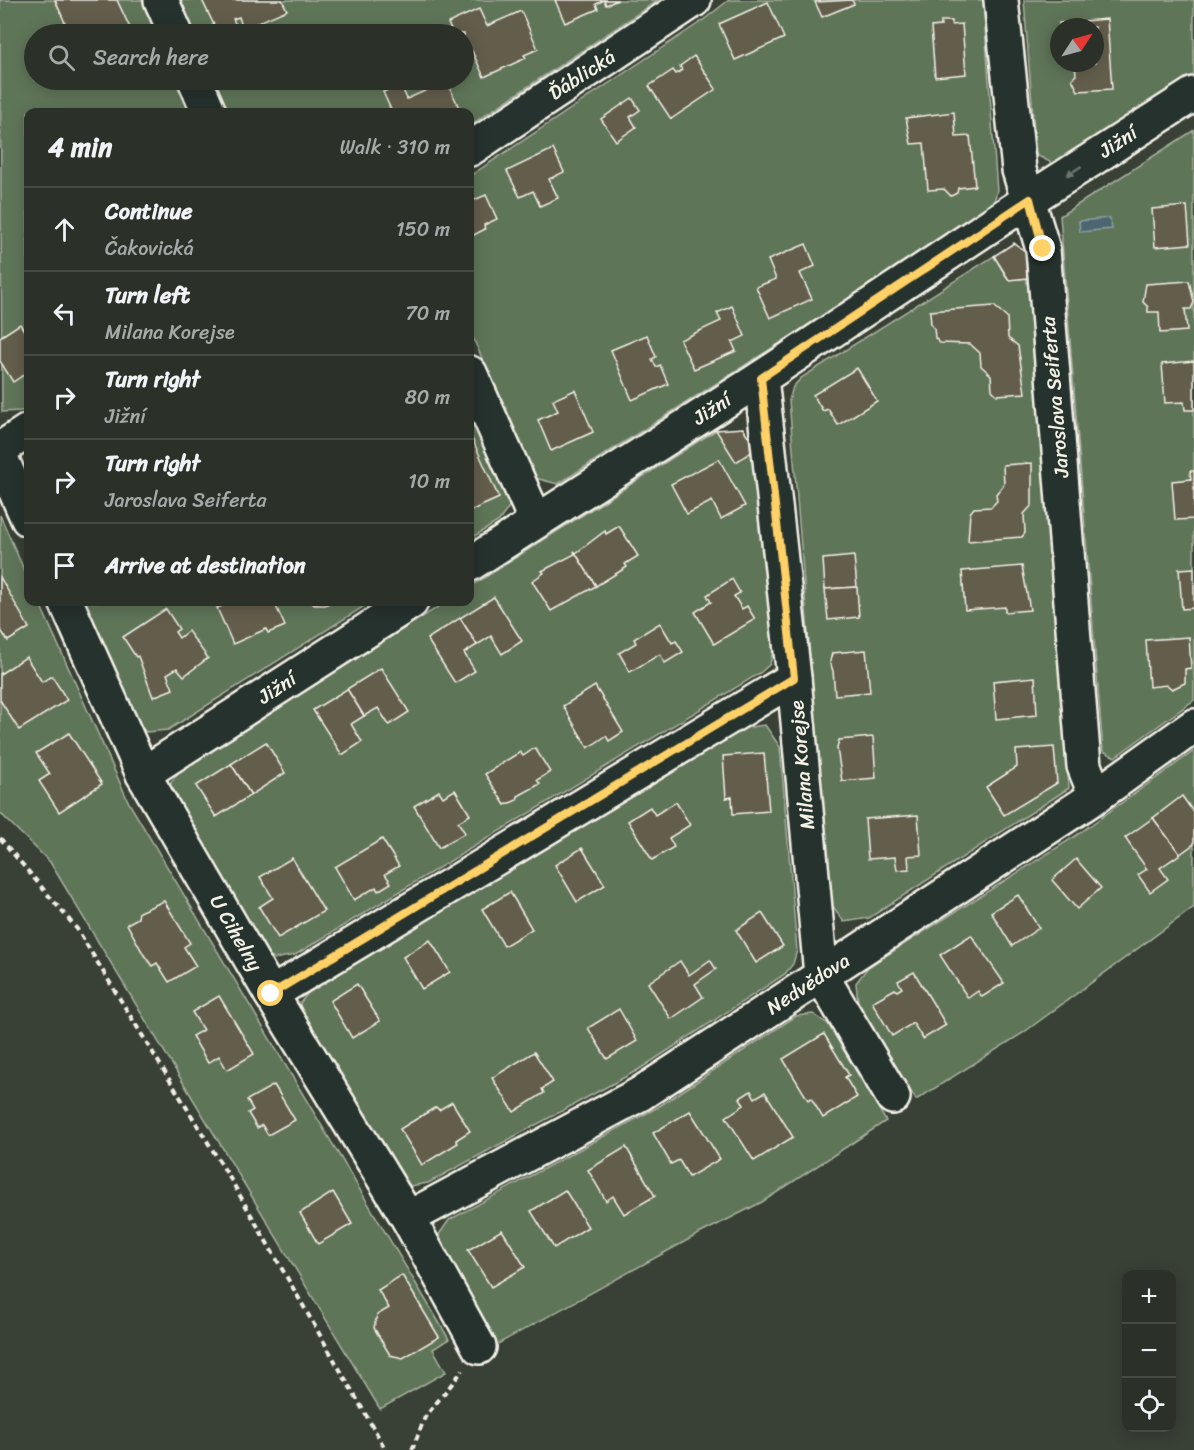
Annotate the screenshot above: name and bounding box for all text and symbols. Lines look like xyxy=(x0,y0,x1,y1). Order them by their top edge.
north arrow xyxy=(1050,18,1104,72)
search box xyxy=(24,24,474,90)
text: Search here xyxy=(93,38,209,77)
street label: Ďáblická xyxy=(541,40,623,110)
icon: search xyxy=(45,41,78,74)
street label: Jižní xyxy=(1091,115,1147,168)
text: 4 min xyxy=(48,124,112,170)
text: Walk · 310 m xyxy=(340,130,450,165)
one-way arrow xyxy=(1066,165,1082,176)
text: Continue xyxy=(105,192,193,231)
text: 150 m xyxy=(396,212,450,247)
icon: ahead xyxy=(48,213,81,246)
text: Čakovická xyxy=(105,231,194,266)
route end xyxy=(1029,235,1055,261)
text: Turn left xyxy=(105,276,190,315)
text: 70 m xyxy=(405,296,450,331)
icon: left xyxy=(48,297,81,330)
street label: Jaroslava Seiferta xyxy=(1030,314,1080,480)
text: Milana Korejse xyxy=(105,315,235,350)
text: Turn right xyxy=(105,360,200,399)
text: 80 m xyxy=(405,380,450,415)
icon: right xyxy=(48,381,81,414)
street label: Jižní xyxy=(685,382,741,435)
text: Jižní xyxy=(105,399,146,434)
text: Turn right xyxy=(105,444,200,483)
text: 10 m xyxy=(408,464,450,499)
icon: right xyxy=(48,465,81,498)
text: Jaroslava Seiferta xyxy=(105,483,267,518)
text: Arrive at destination xyxy=(105,546,306,585)
icon: arrive xyxy=(48,549,81,582)
street label: Jižní xyxy=(250,661,306,714)
street label: Milana Korejse xyxy=(779,698,825,831)
street label: U Cihelny xyxy=(200,888,273,979)
street label: Nedvědova xyxy=(759,944,857,1024)
route start xyxy=(257,980,283,1006)
map controls xyxy=(1122,1270,1176,1432)
button: + xyxy=(1122,1270,1176,1324)
button: − xyxy=(1122,1324,1176,1378)
button: locate xyxy=(1122,1378,1176,1432)

